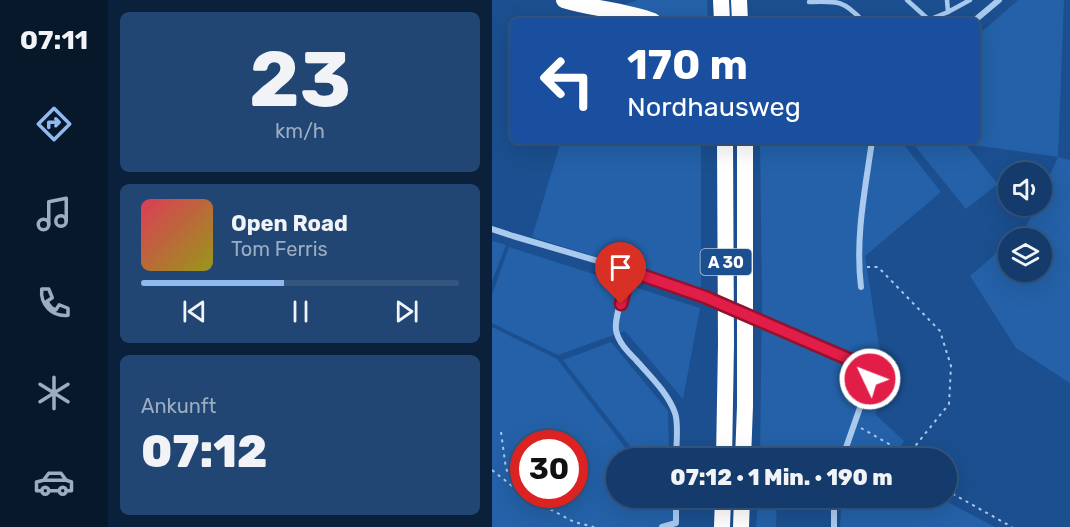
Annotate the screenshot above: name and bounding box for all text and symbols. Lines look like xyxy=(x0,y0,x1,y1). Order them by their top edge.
text: 07:11 xyxy=(20,24,88,56)
text: 23 xyxy=(249,33,351,126)
text: 170 m xyxy=(627,40,748,90)
icon: left xyxy=(528,42,606,120)
text: Nordhausweg xyxy=(627,91,801,123)
icon: directions xyxy=(33,103,75,145)
text: km/h xyxy=(275,119,325,143)
map controls xyxy=(998,162,1052,282)
button: sound xyxy=(998,162,1052,216)
icon: music xyxy=(33,193,75,235)
text: Open Road xyxy=(231,210,348,237)
button: layers xyxy=(998,228,1052,282)
text: Tom Ferris xyxy=(231,237,328,261)
pin xyxy=(595,242,646,304)
road number: A 30 xyxy=(700,249,752,275)
icon: arrive xyxy=(604,251,637,284)
icon: phone xyxy=(33,282,75,324)
icon: previous xyxy=(178,295,211,328)
icon: pause xyxy=(284,295,317,328)
icon: next xyxy=(390,295,423,328)
position arrow xyxy=(838,347,902,411)
icon: climate xyxy=(33,372,75,414)
text: Ankunft xyxy=(141,394,216,418)
text: 07:12 xyxy=(141,425,267,478)
speed limit sign: 30 xyxy=(510,430,588,508)
icon: car xyxy=(33,461,75,503)
text: 07:12 · 1 Min. · 190 m xyxy=(670,464,893,491)

